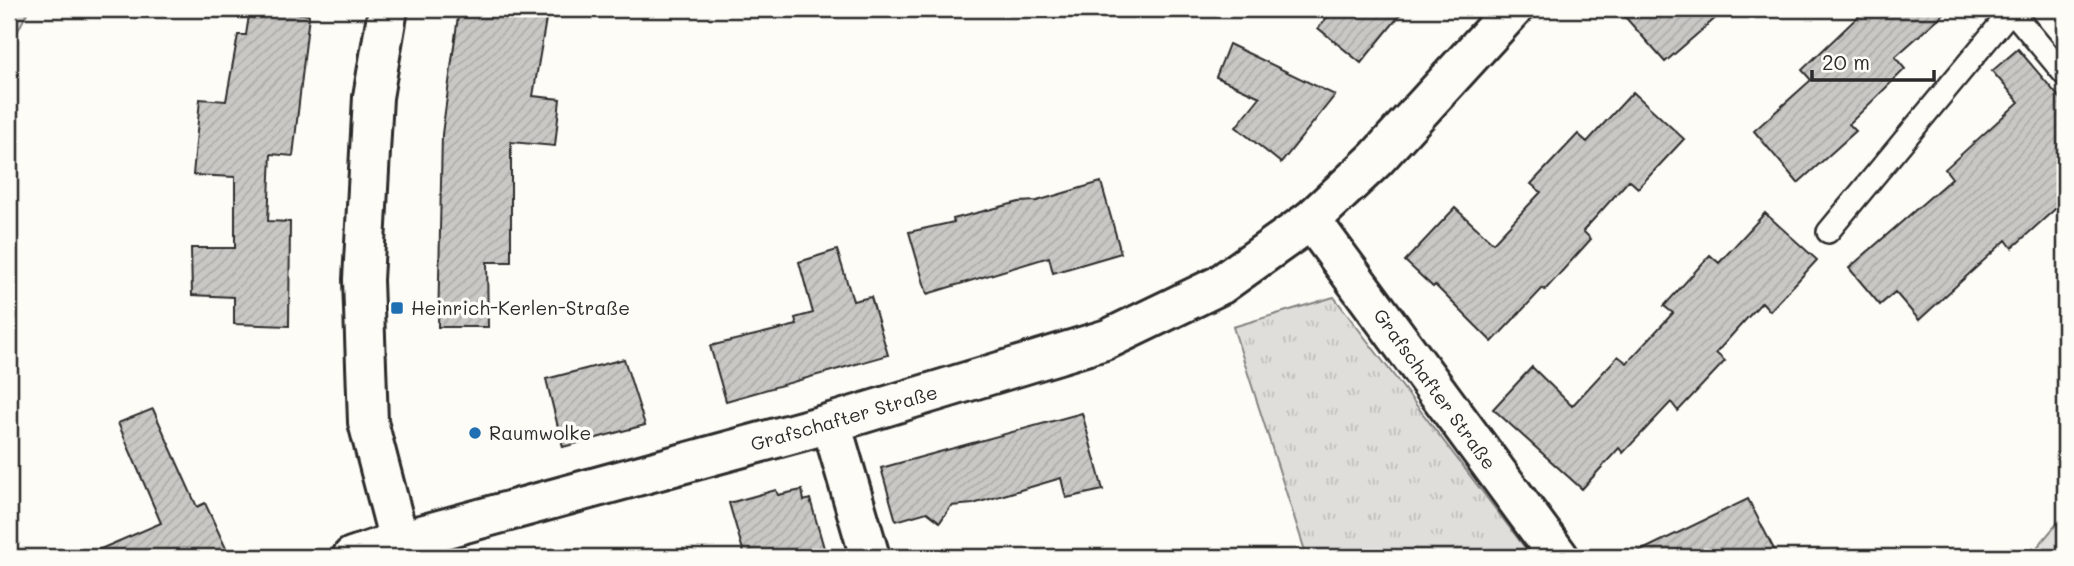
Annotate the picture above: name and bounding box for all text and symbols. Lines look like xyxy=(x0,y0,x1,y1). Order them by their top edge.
scale bar xyxy=(1812,38,1934,82)
text: 20 m xyxy=(1822,48,1870,75)
place label: Heinrich-Kerlen-Straße xyxy=(411,295,630,320)
marker: Heinrich-Kerlen-Straße xyxy=(389,300,405,316)
street label: Grafschafter Straße xyxy=(1369,303,1502,474)
street label: Grafschafter Straße xyxy=(748,379,940,456)
place label: Raumwolke xyxy=(489,420,591,445)
marker: Raumwolke xyxy=(467,425,483,441)

